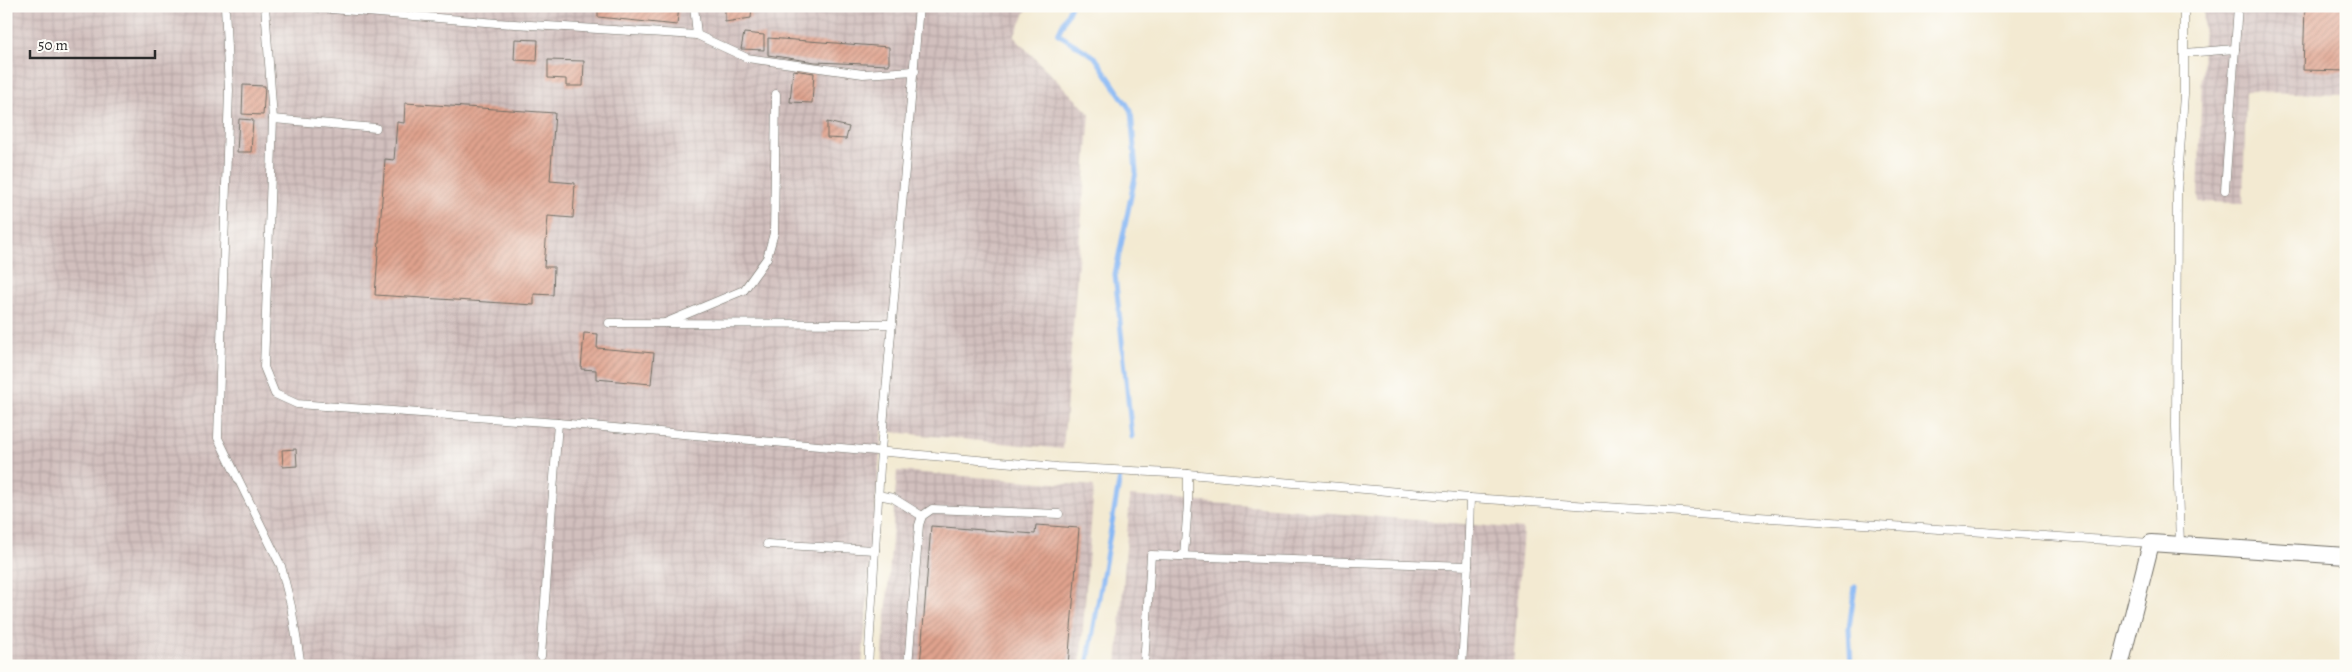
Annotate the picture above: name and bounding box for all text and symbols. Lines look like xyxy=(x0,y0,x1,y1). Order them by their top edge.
scale bar xyxy=(30,28,155,60)
text: 50 m xyxy=(38,35,68,55)

